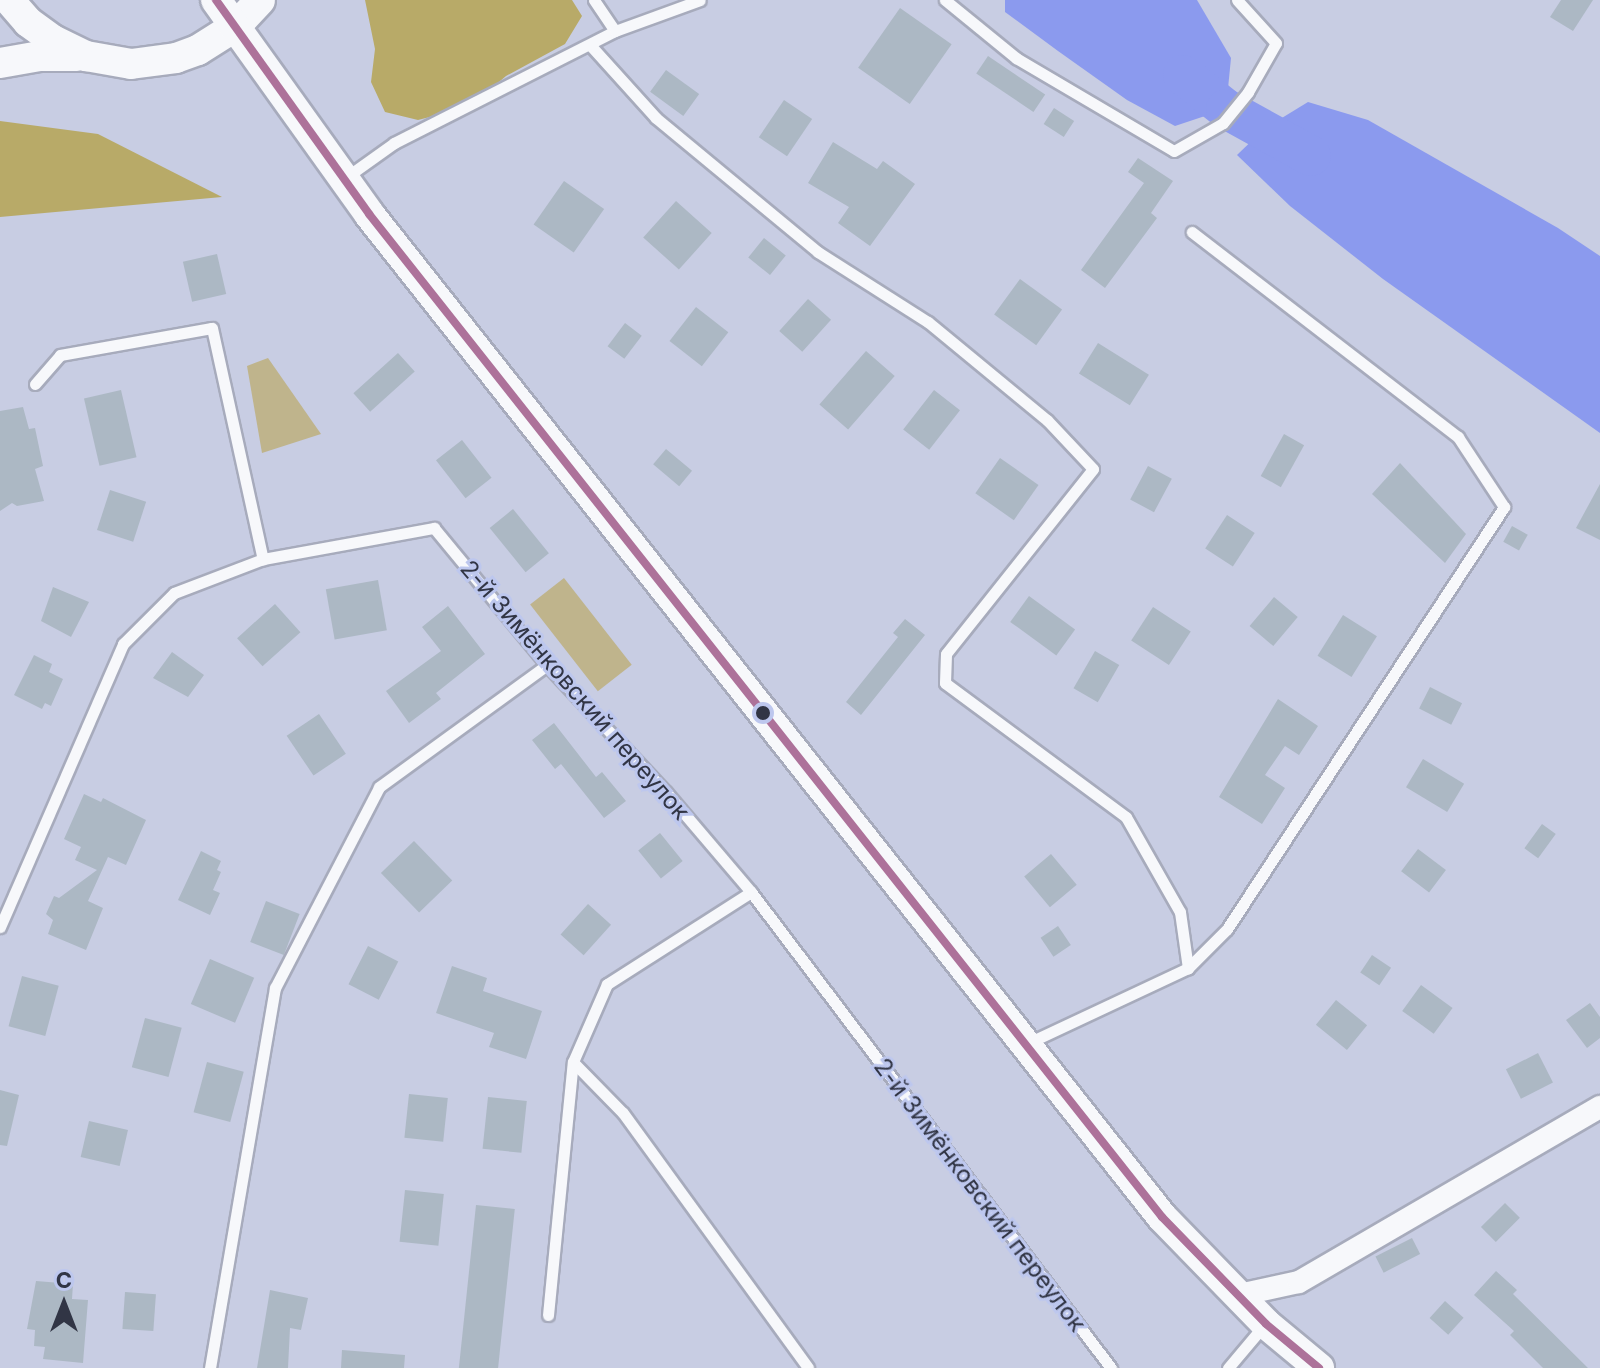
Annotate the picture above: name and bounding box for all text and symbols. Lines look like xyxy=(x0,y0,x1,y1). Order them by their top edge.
street label: 2-й Зимёнковский переулок xyxy=(454,554,696,826)
unlabelled marker xyxy=(755,705,771,721)
street label: 2-й Зимёнковский переулок xyxy=(868,1053,1092,1337)
north arrow xyxy=(24,1264,104,1344)
text: С xyxy=(56,1267,72,1293)

